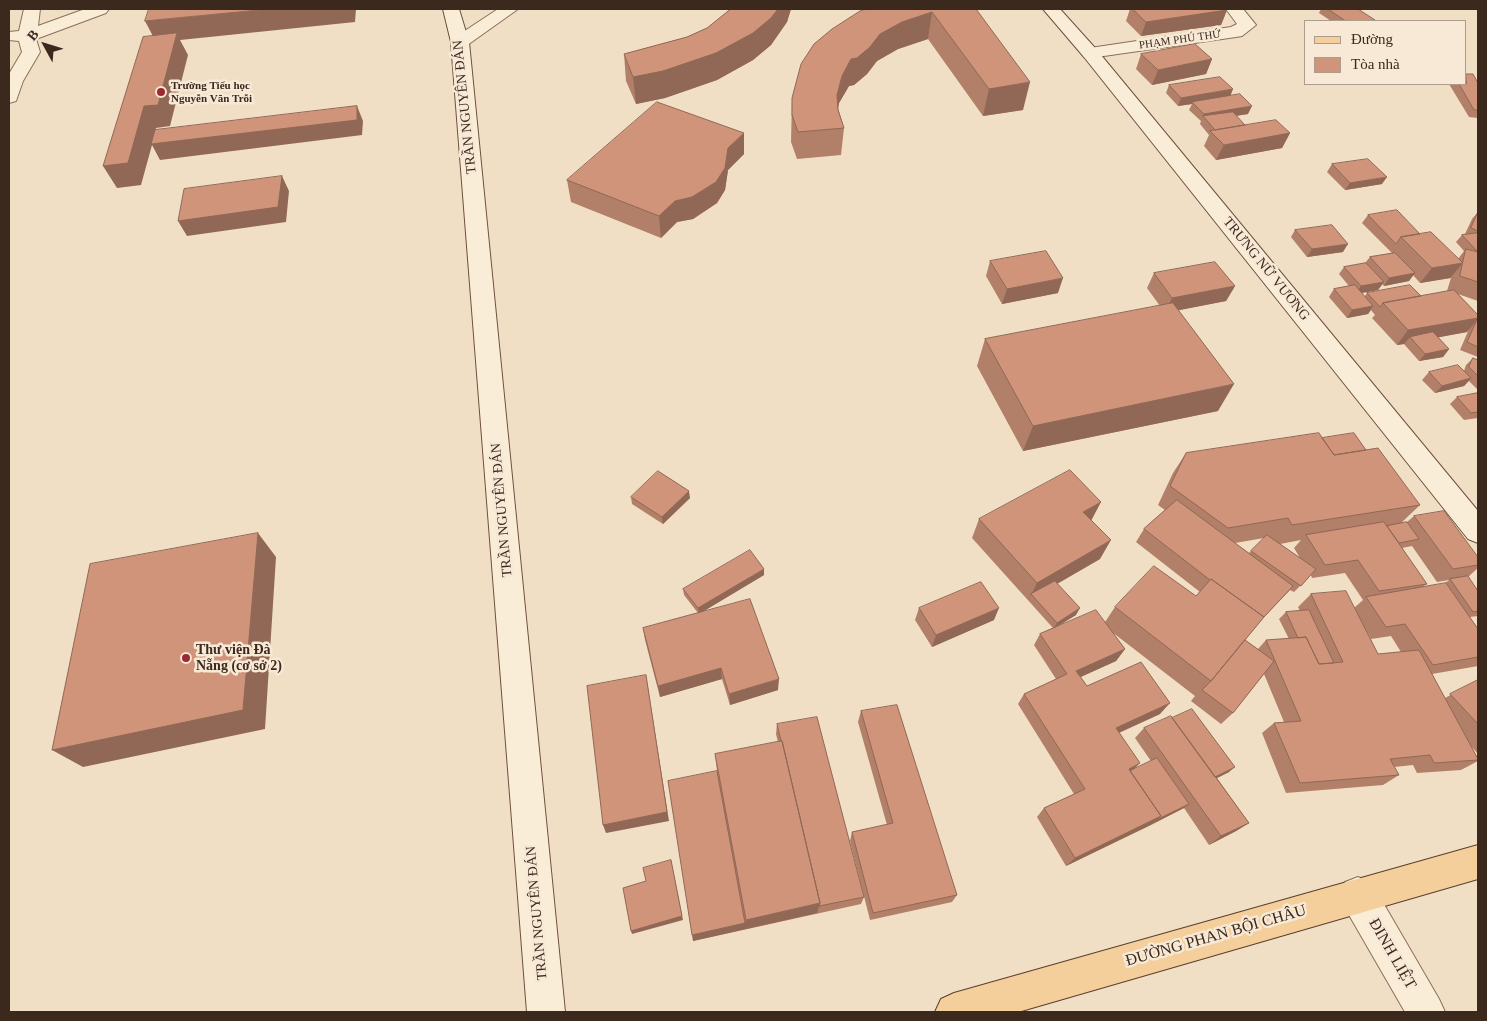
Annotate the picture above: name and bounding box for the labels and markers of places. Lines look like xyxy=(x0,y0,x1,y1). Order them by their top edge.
place label: Trường Tiểu học Nguyễn Văn Trỗi xyxy=(171,79,252,105)
marker: Trường Tiểu học Nguyễn Văn Trỗi xyxy=(155,86,167,98)
place label: Thư viện Đà Nẵng (cơ sở 2) xyxy=(196,642,282,674)
marker: Thư viện Đà Nẵng (cơ sở 2) xyxy=(180,652,192,664)

